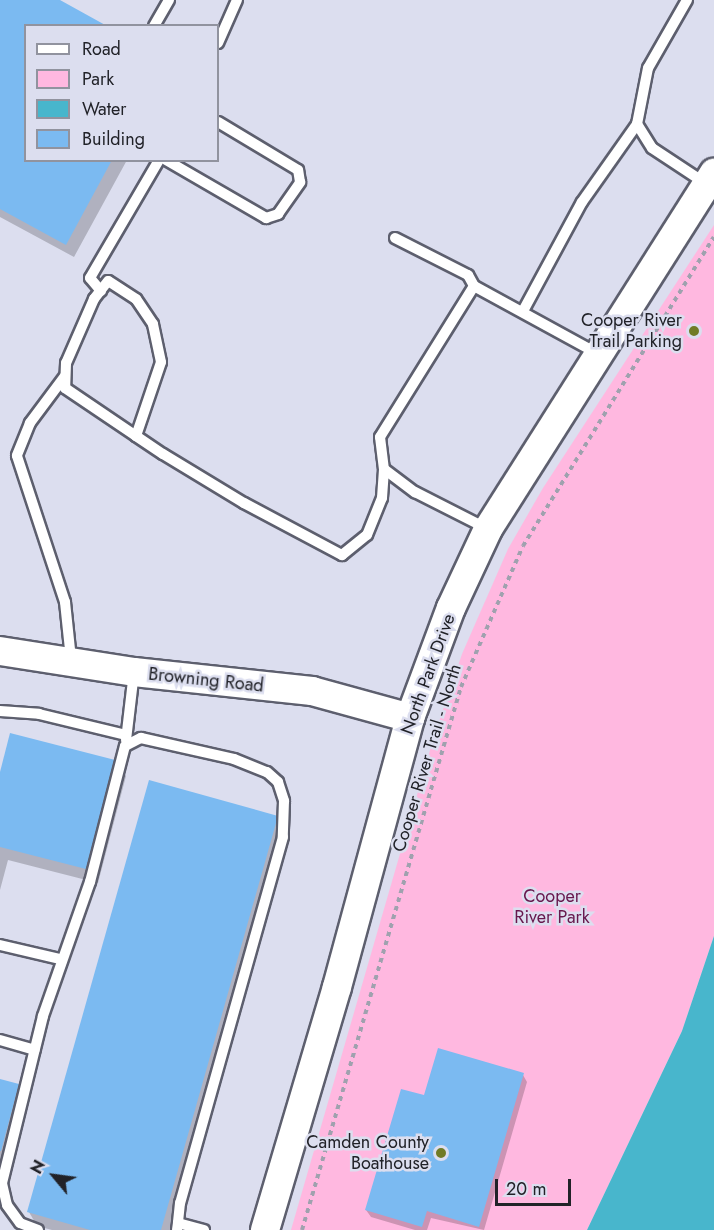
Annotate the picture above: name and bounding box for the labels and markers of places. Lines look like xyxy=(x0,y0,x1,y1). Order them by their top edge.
place label: Cooper River Trail Parking xyxy=(581,310,682,352)
marker: Cooper River Trail Parking xyxy=(687,324,701,338)
place label: Camden County Boathouse xyxy=(306,1132,429,1174)
marker: Camden County Boathouse xyxy=(434,1146,448,1160)

